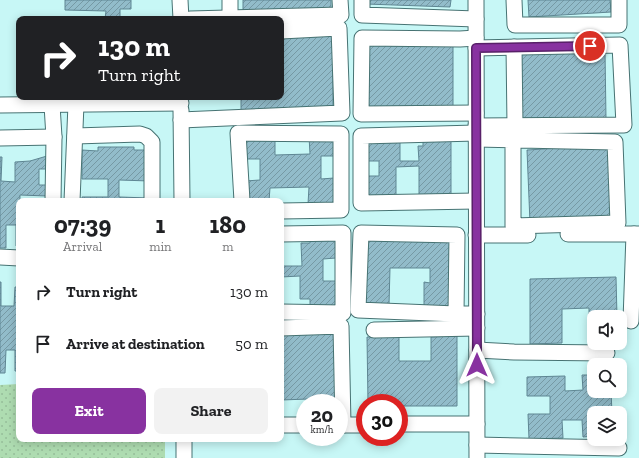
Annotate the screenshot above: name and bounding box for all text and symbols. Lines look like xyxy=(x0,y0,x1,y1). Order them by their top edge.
pin xyxy=(573,29,607,63)
text: 130 m xyxy=(98,30,170,63)
icon: right xyxy=(32,32,84,84)
icon: arrive xyxy=(579,35,601,57)
text: Turn right xyxy=(98,64,180,86)
text: 07:39 xyxy=(54,210,111,239)
text: 1 xyxy=(156,210,165,239)
text: 180 xyxy=(210,210,246,239)
text: Arrival xyxy=(63,239,102,254)
text: min xyxy=(149,239,172,254)
text: m xyxy=(222,239,233,254)
icon: right xyxy=(32,281,54,303)
text: Turn right xyxy=(66,283,137,301)
text: 130 m xyxy=(230,283,268,301)
map controls xyxy=(587,310,627,446)
button: sound xyxy=(587,310,627,350)
icon: arrive xyxy=(32,333,54,355)
text: Arrive at destination xyxy=(66,335,205,353)
text: 50 m xyxy=(235,335,268,353)
position arrow xyxy=(456,344,498,386)
button: search xyxy=(587,358,627,398)
button: Exit xyxy=(32,388,146,434)
button: Share xyxy=(154,388,268,434)
speed limit sign: 30 xyxy=(356,394,408,446)
text: 20 xyxy=(311,403,333,427)
button: layers xyxy=(587,406,627,446)
text: km/h xyxy=(311,424,333,436)

